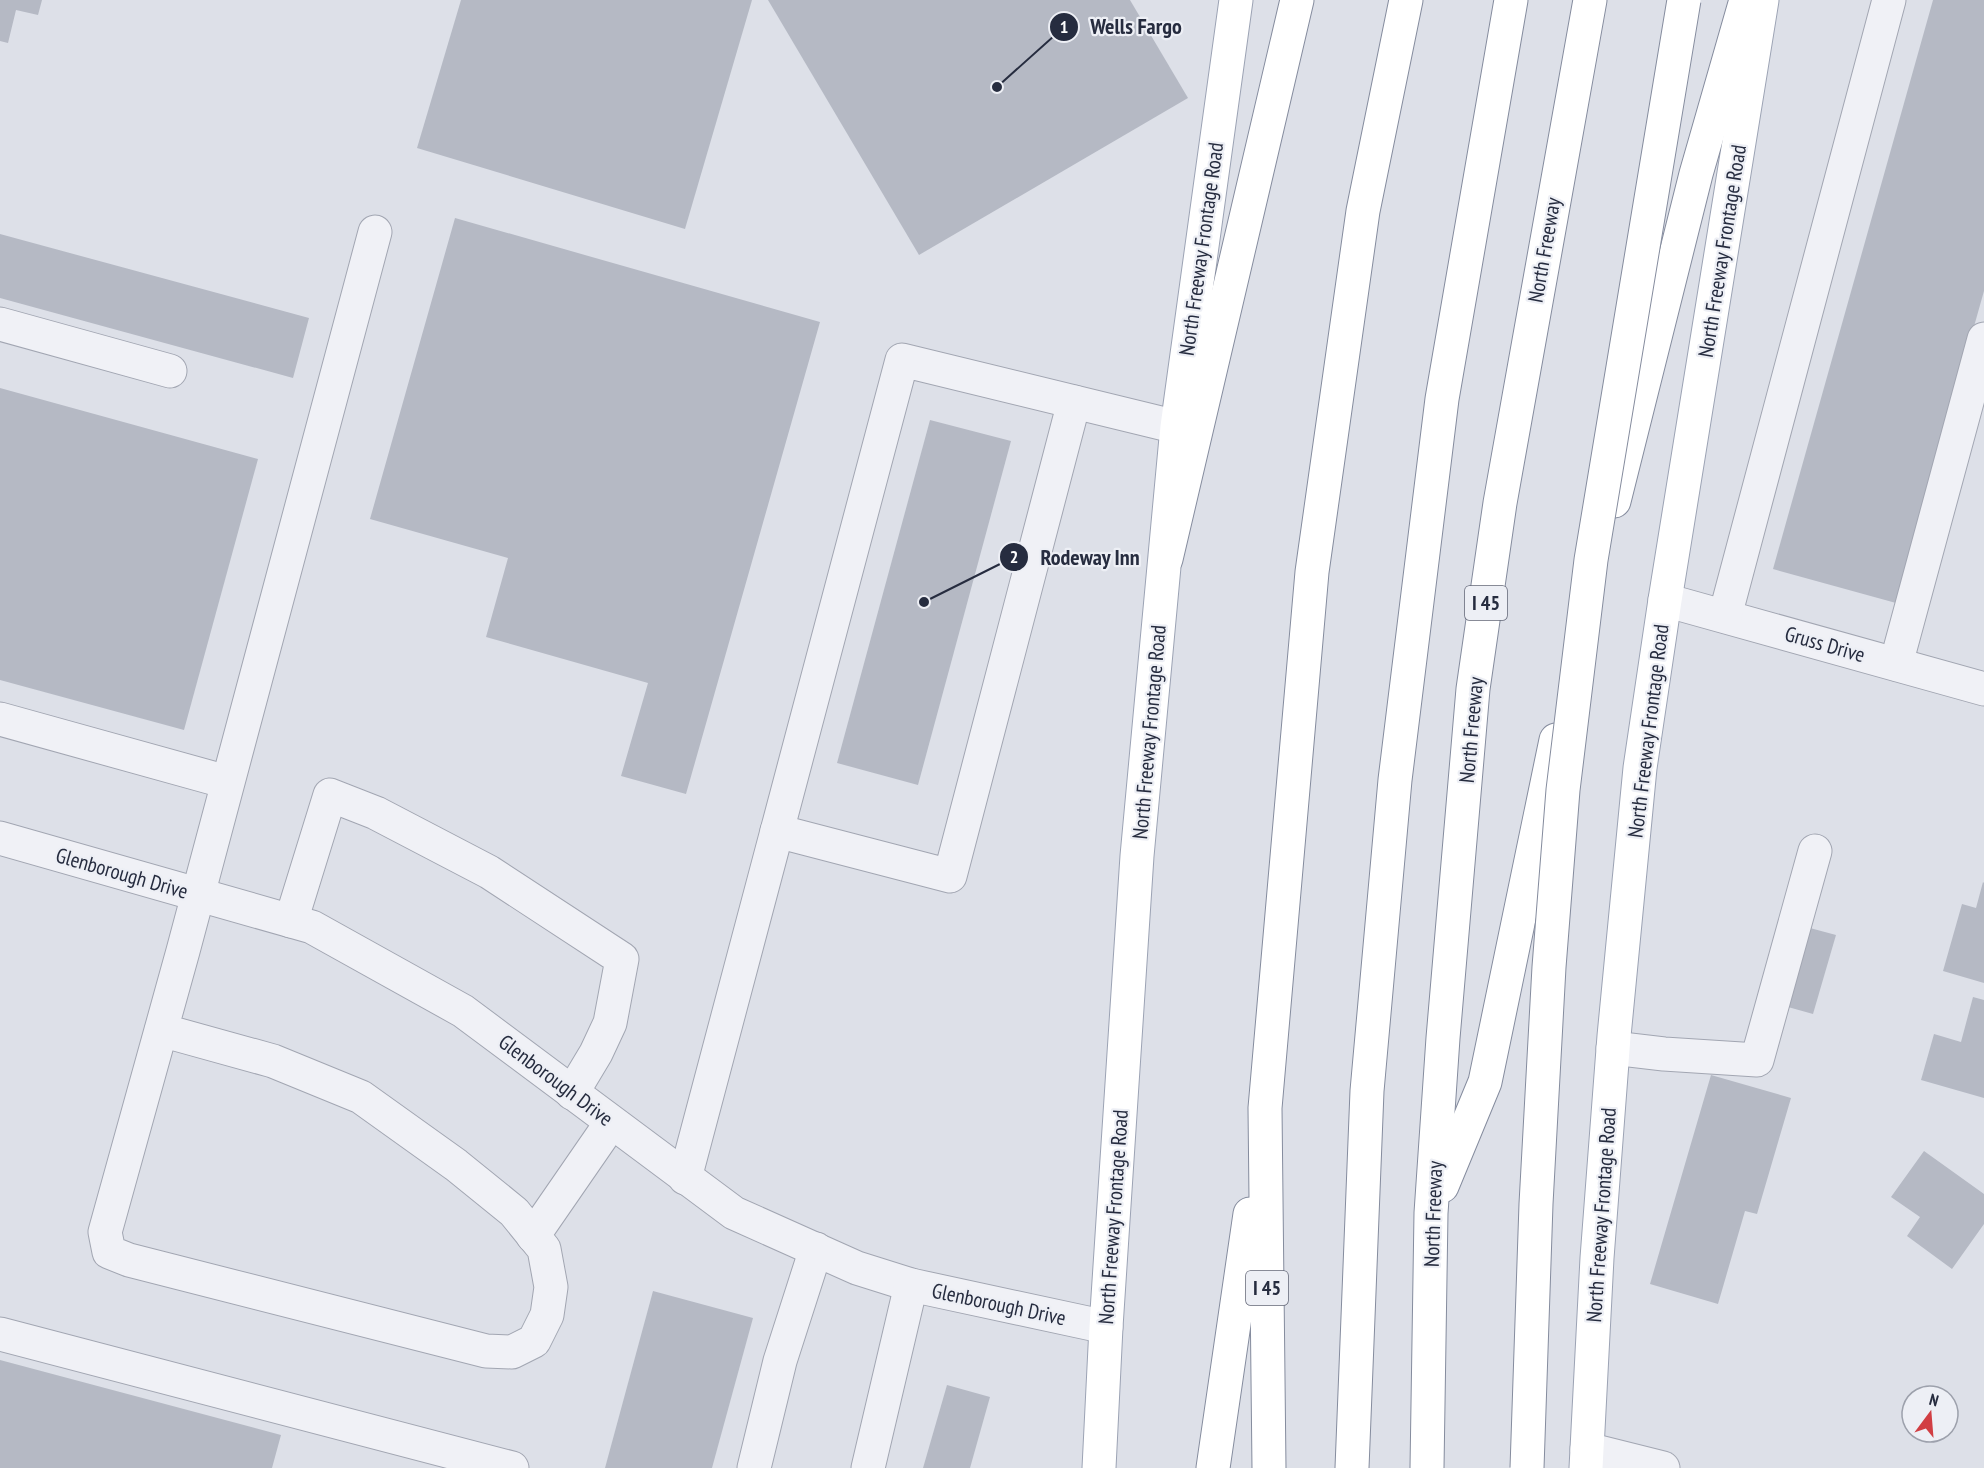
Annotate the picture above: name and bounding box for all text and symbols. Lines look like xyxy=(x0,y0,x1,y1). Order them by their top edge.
callout: Wells Fargo xyxy=(1049,7,1194,47)
text: Wells Fargo xyxy=(1089,12,1182,40)
text: 1 xyxy=(1060,15,1068,38)
street label: North Freeway Frontage Road xyxy=(1173,141,1229,357)
street label: North Freeway Frontage Road xyxy=(1692,143,1752,359)
street label: North Freeway xyxy=(1521,195,1567,305)
callout: Rodeway Inn xyxy=(999,537,1152,577)
text: Rodeway Inn xyxy=(1040,543,1140,571)
text: 2 xyxy=(1010,545,1018,568)
road number: I 45 xyxy=(1465,586,1507,620)
street label: Gruss Drive xyxy=(1782,620,1868,668)
street label: North Freeway Frontage Road xyxy=(1622,623,1674,839)
street label: North Freeway Frontage Road xyxy=(1126,624,1172,840)
street label: North Freeway xyxy=(1453,676,1489,784)
street label: Glenborough Drive xyxy=(53,841,191,905)
street label: Glenborough Drive xyxy=(493,1028,619,1132)
street label: North Freeway Frontage Road xyxy=(1580,1107,1622,1323)
street label: North Freeway Frontage Road xyxy=(1092,1109,1134,1325)
street label: North Freeway xyxy=(1418,1160,1448,1268)
road number: I 45 xyxy=(1246,1271,1288,1305)
street label: Glenborough Drive xyxy=(930,1277,1068,1331)
north arrow xyxy=(1900,1384,1960,1444)
text: N xyxy=(1927,1389,1941,1410)

